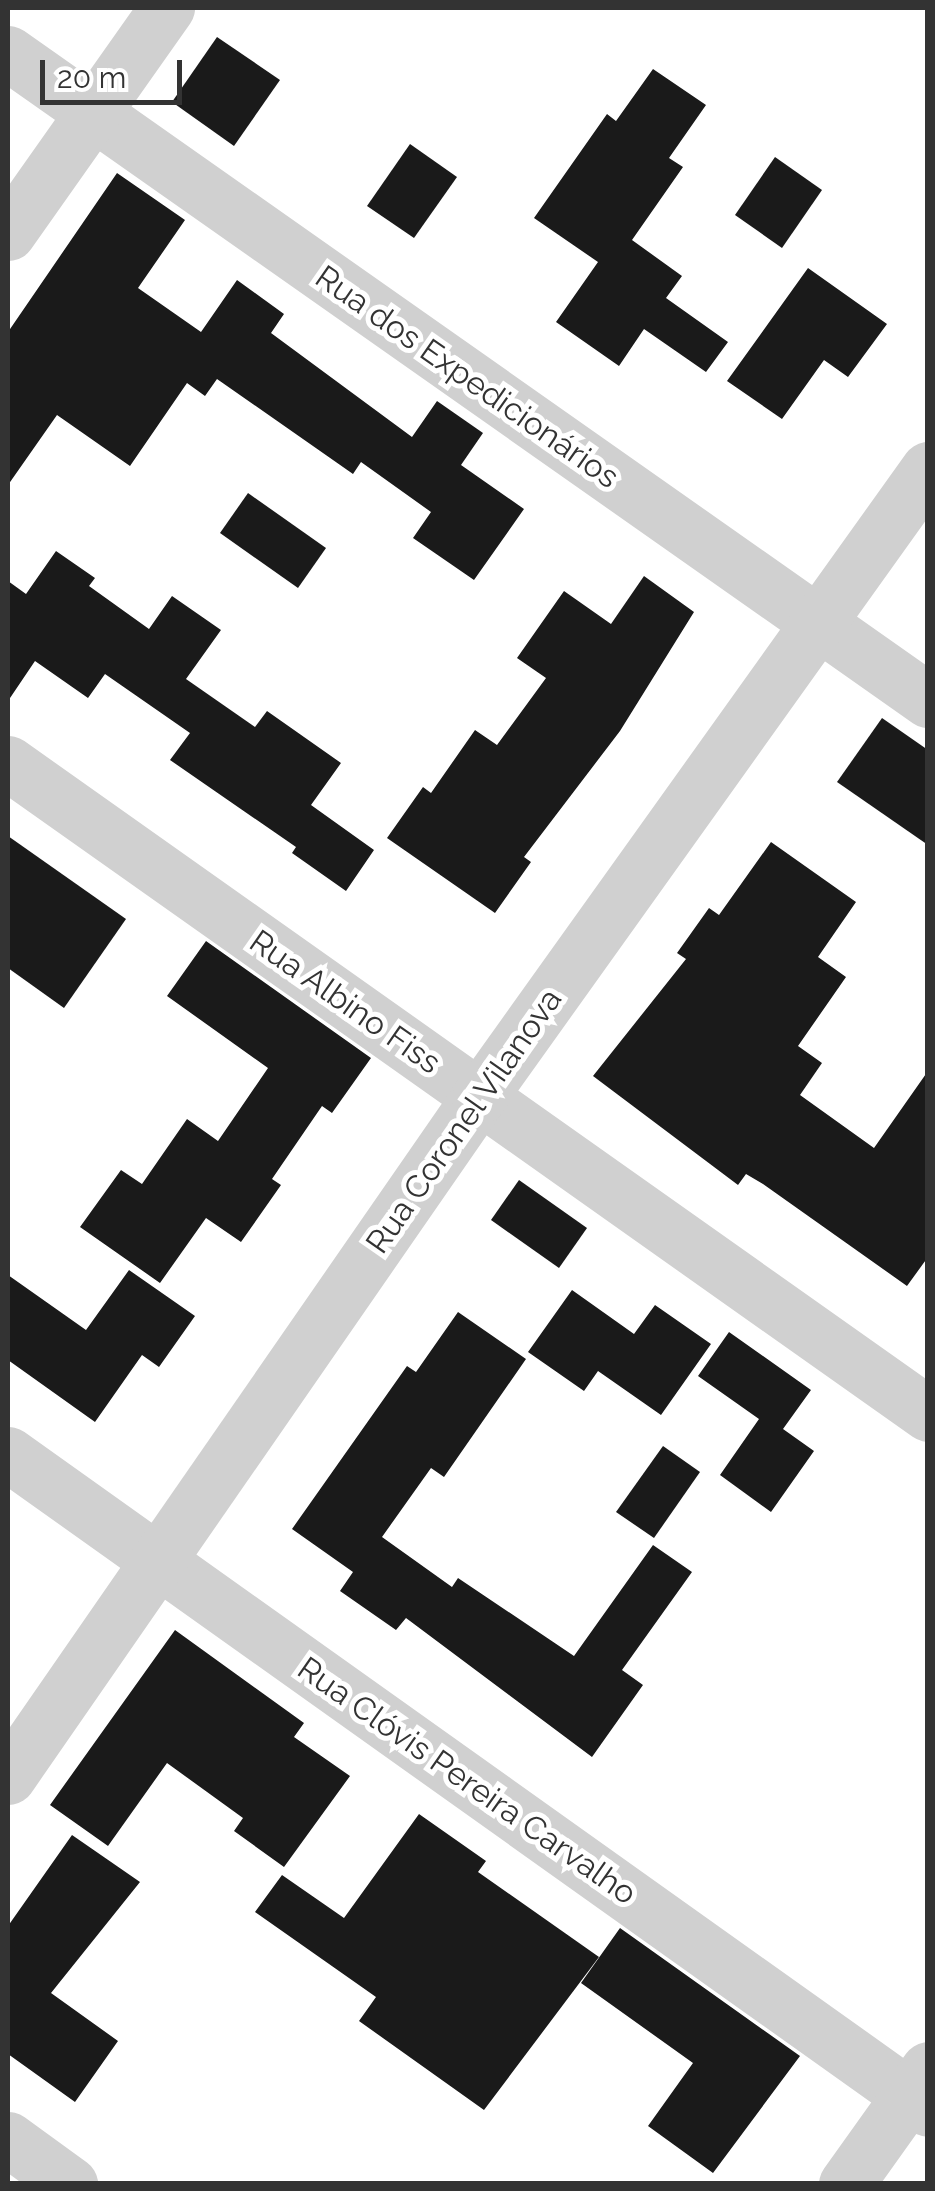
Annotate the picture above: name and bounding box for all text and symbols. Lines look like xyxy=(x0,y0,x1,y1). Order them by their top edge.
scale bar xyxy=(45,40,188,102)
text: 20 m xyxy=(57,60,126,95)
street label: Rua dos Expedicionários xyxy=(308,258,626,496)
street label: Rua Albino Fiss xyxy=(242,922,448,1082)
street label: Rua Coronel Vilanova xyxy=(358,980,570,1262)
street label: Rua Clóvis Pereira Carvalho xyxy=(290,1649,644,1913)

